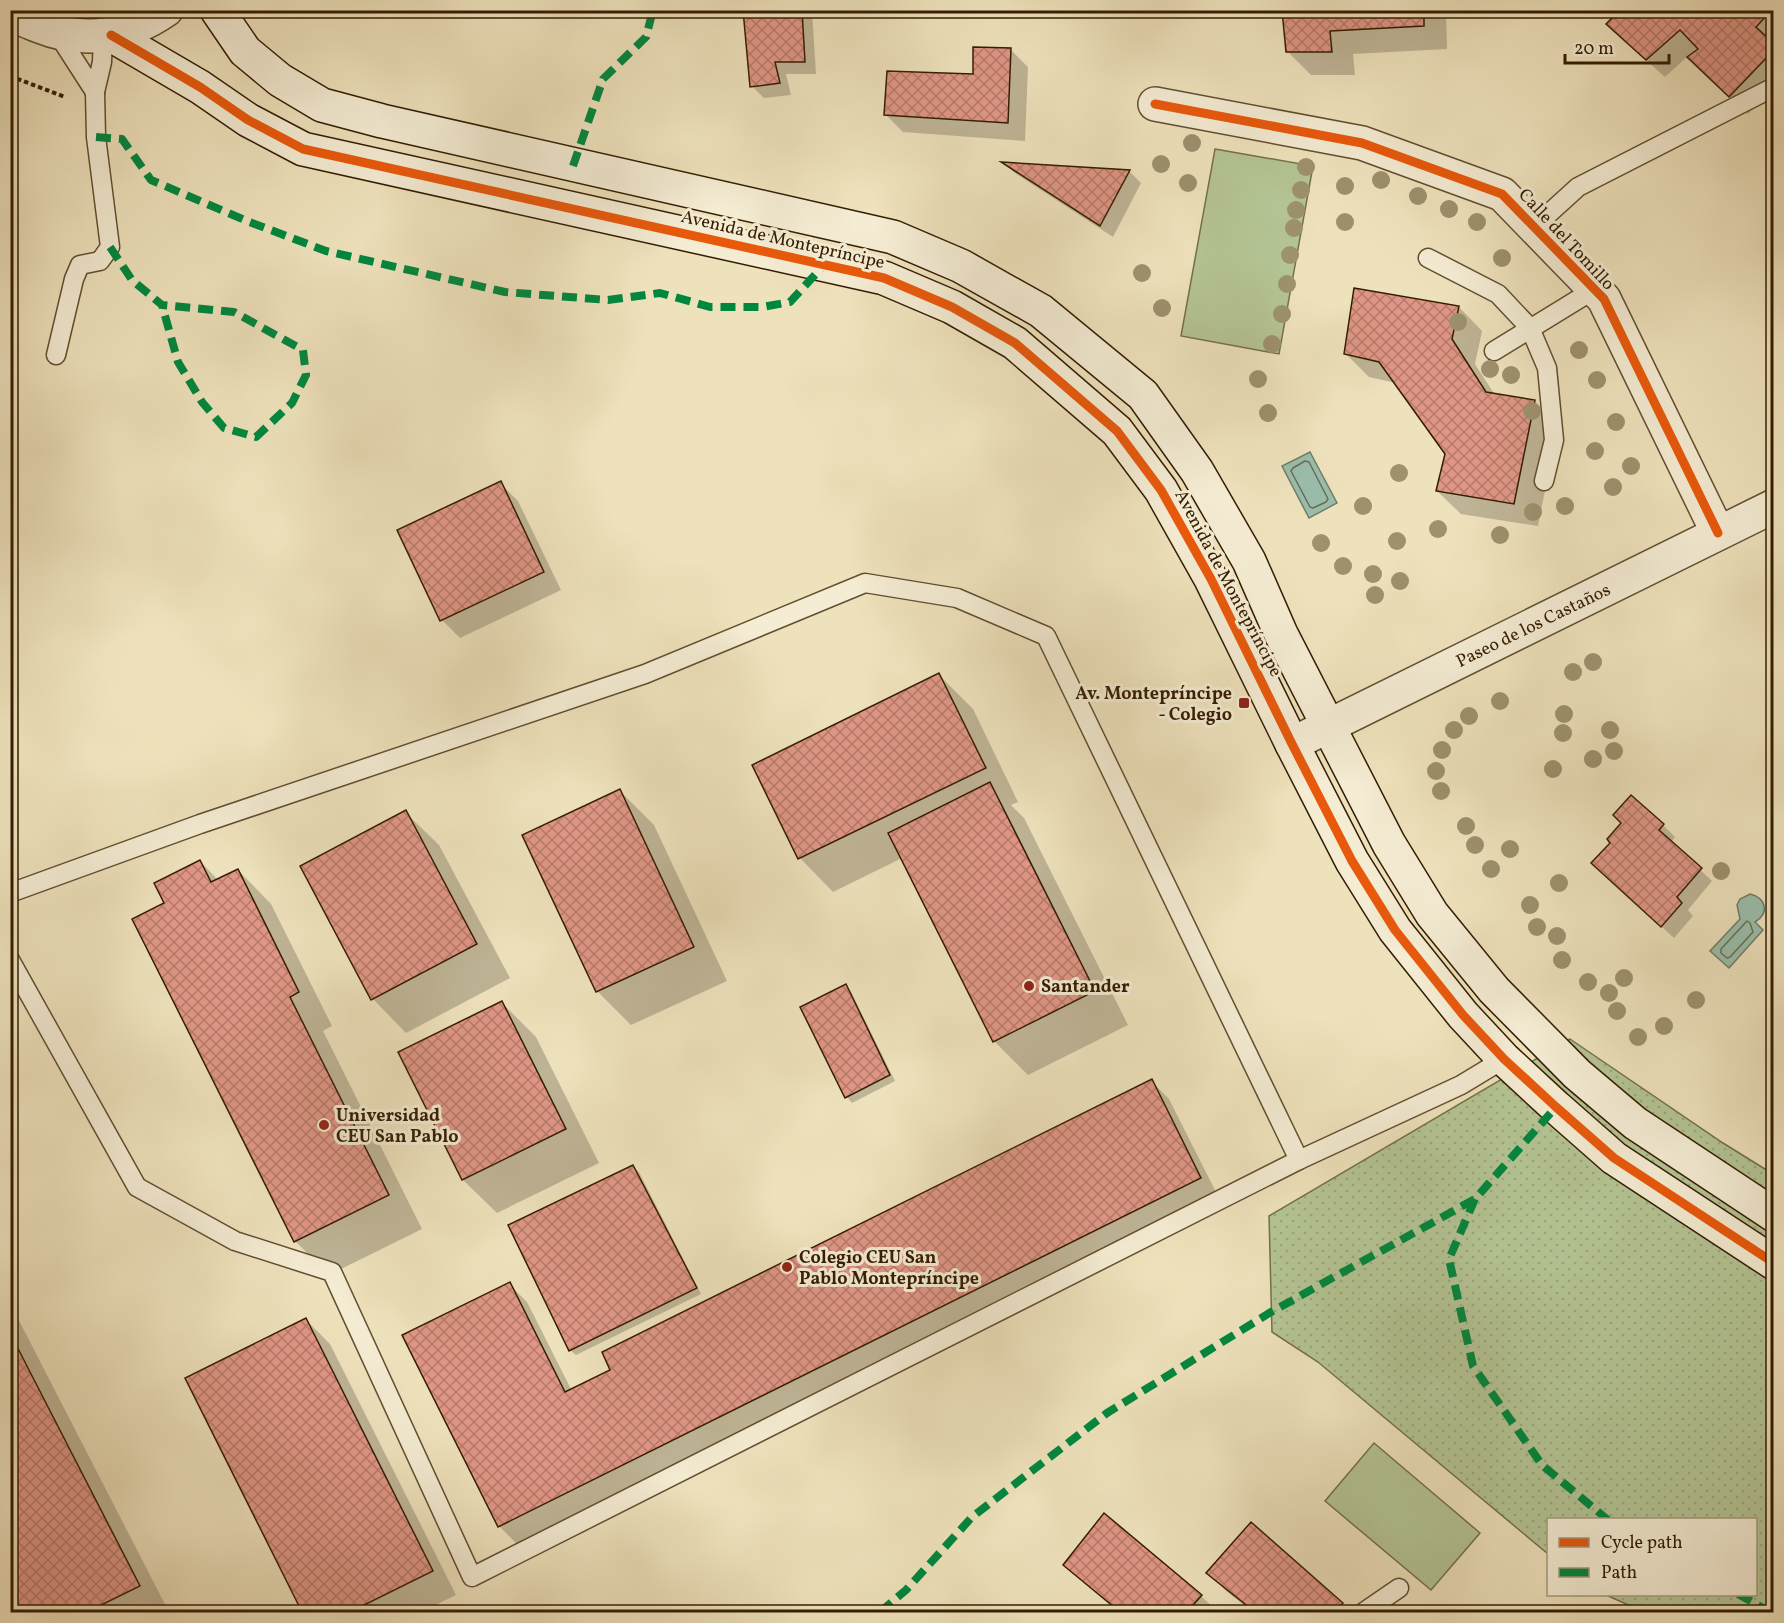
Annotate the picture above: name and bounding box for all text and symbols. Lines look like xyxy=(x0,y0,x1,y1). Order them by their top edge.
scale bar xyxy=(1565,27,1668,65)
text: 20 m xyxy=(1574,37,1614,62)
street label: Calle del Tomillo xyxy=(1512,183,1620,297)
street label: Avenida de Montepríncipe xyxy=(678,205,887,276)
street label: Avenida de Montepríncipe xyxy=(1168,486,1288,682)
street label: Paseo de los Castaños xyxy=(1452,578,1615,675)
place label: Av. Montepríncipe - Colegio xyxy=(1075,682,1232,728)
marker: Av. Montepríncipe - Colegio xyxy=(1237,696,1251,710)
place label: Santander xyxy=(1041,975,1130,1000)
marker: Santander xyxy=(1022,979,1036,993)
place label: Universidad CEU San Pablo xyxy=(336,1104,459,1150)
marker: Universidad CEU San Pablo xyxy=(317,1118,331,1132)
place label: Colegio CEU San Pablo Montepríncipe xyxy=(799,1246,979,1292)
marker: Colegio CEU San Pablo Montepríncipe xyxy=(780,1260,794,1274)
legend xyxy=(1547,1518,1757,1596)
text: Cycle path xyxy=(1601,1531,1683,1556)
text: Path xyxy=(1601,1561,1637,1586)

